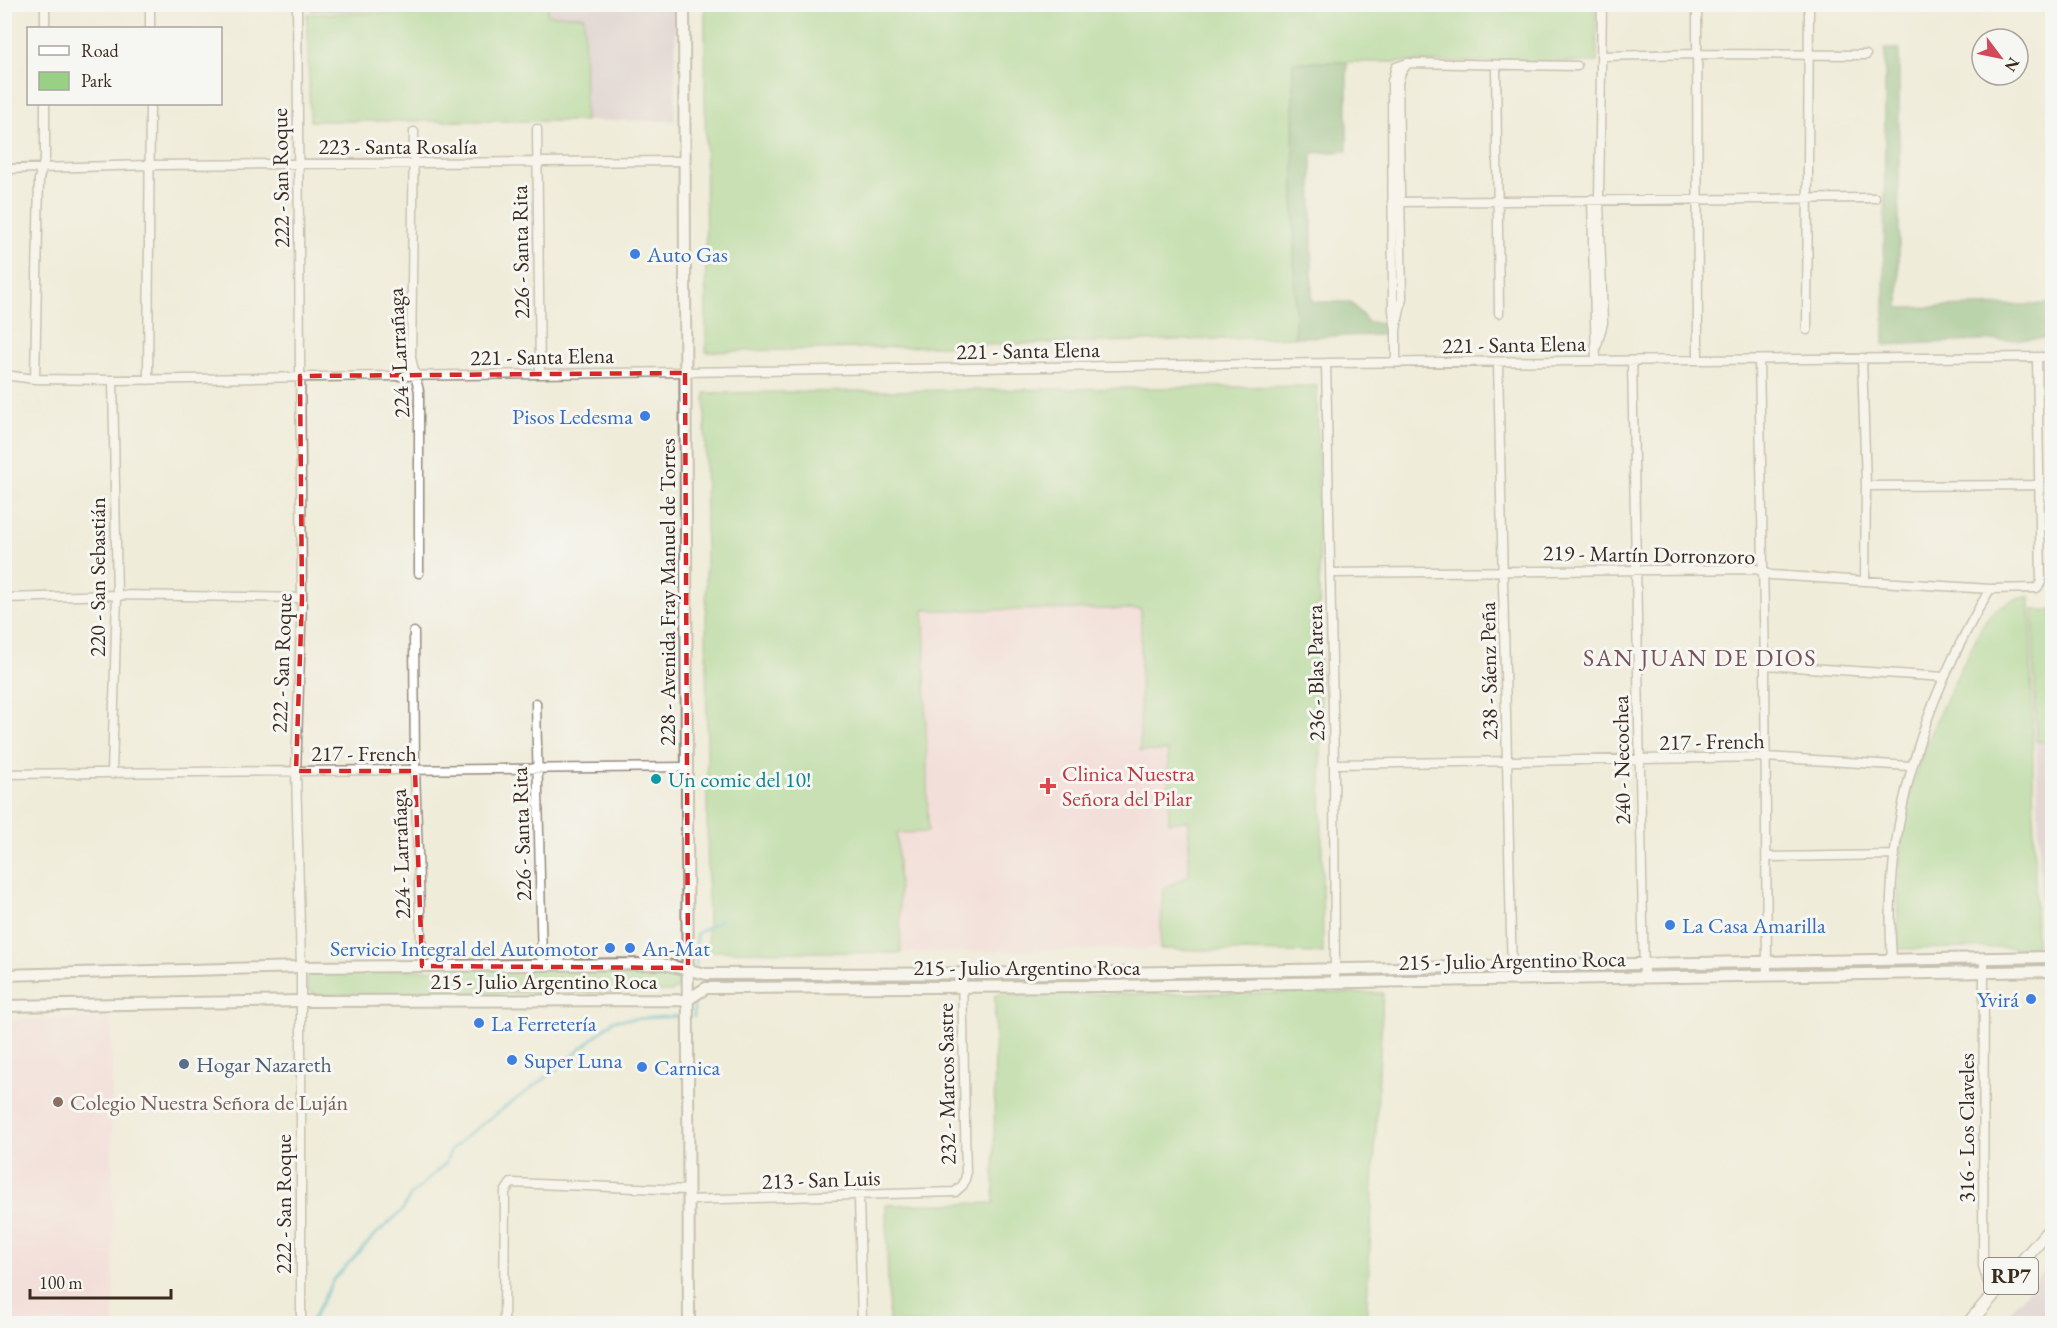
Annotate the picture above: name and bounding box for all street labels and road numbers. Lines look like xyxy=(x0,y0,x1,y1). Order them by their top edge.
street label: 222 - San Roque xyxy=(265,107,296,248)
street label: 223 - Santa Rosalía xyxy=(318,132,478,161)
street label: 226 - Santa Rita xyxy=(505,185,536,319)
street label: 224 - Larrañaga xyxy=(381,287,416,419)
street label: 221 - Santa Elena xyxy=(1442,329,1586,360)
street label: 221 - Santa Elena xyxy=(956,335,1100,366)
street label: 221 - Santa Elena xyxy=(470,341,614,372)
street label: 228 - Avenida Fray Manuel de Torres xyxy=(653,438,682,746)
street label: 220 - San Sebastián xyxy=(83,497,112,657)
street label: 219 - Martín Dorronzoro xyxy=(1543,538,1756,571)
street label: 222 - San Roque xyxy=(265,592,298,733)
street label: 238 - Sáenz Peña xyxy=(1473,601,1504,740)
street label: 236 - Blas Parera xyxy=(1300,604,1331,742)
street label: 240 - Necochea xyxy=(1606,695,1637,825)
street label: 217 - French xyxy=(1659,726,1765,757)
street label: 217 - French xyxy=(311,739,417,768)
street label: 226 - Santa Rita xyxy=(505,766,538,901)
street label: 224 - Larrañaga xyxy=(384,788,417,920)
street label: 215 - Julio Argentino Roca xyxy=(1398,944,1626,977)
street label: 215 - Julio Argentino Roca xyxy=(913,953,1141,982)
street label: 215 - Julio Argentino Roca xyxy=(430,967,658,996)
street label: 232 - Marcos Sastre xyxy=(931,1002,962,1165)
street label: 316 - Los Claveles xyxy=(1952,1053,1981,1203)
street label: 222 - San Roque xyxy=(269,1134,298,1274)
street label: 213 - San Luis xyxy=(761,1163,881,1196)
road number: RP7 xyxy=(1984,1258,2038,1294)

